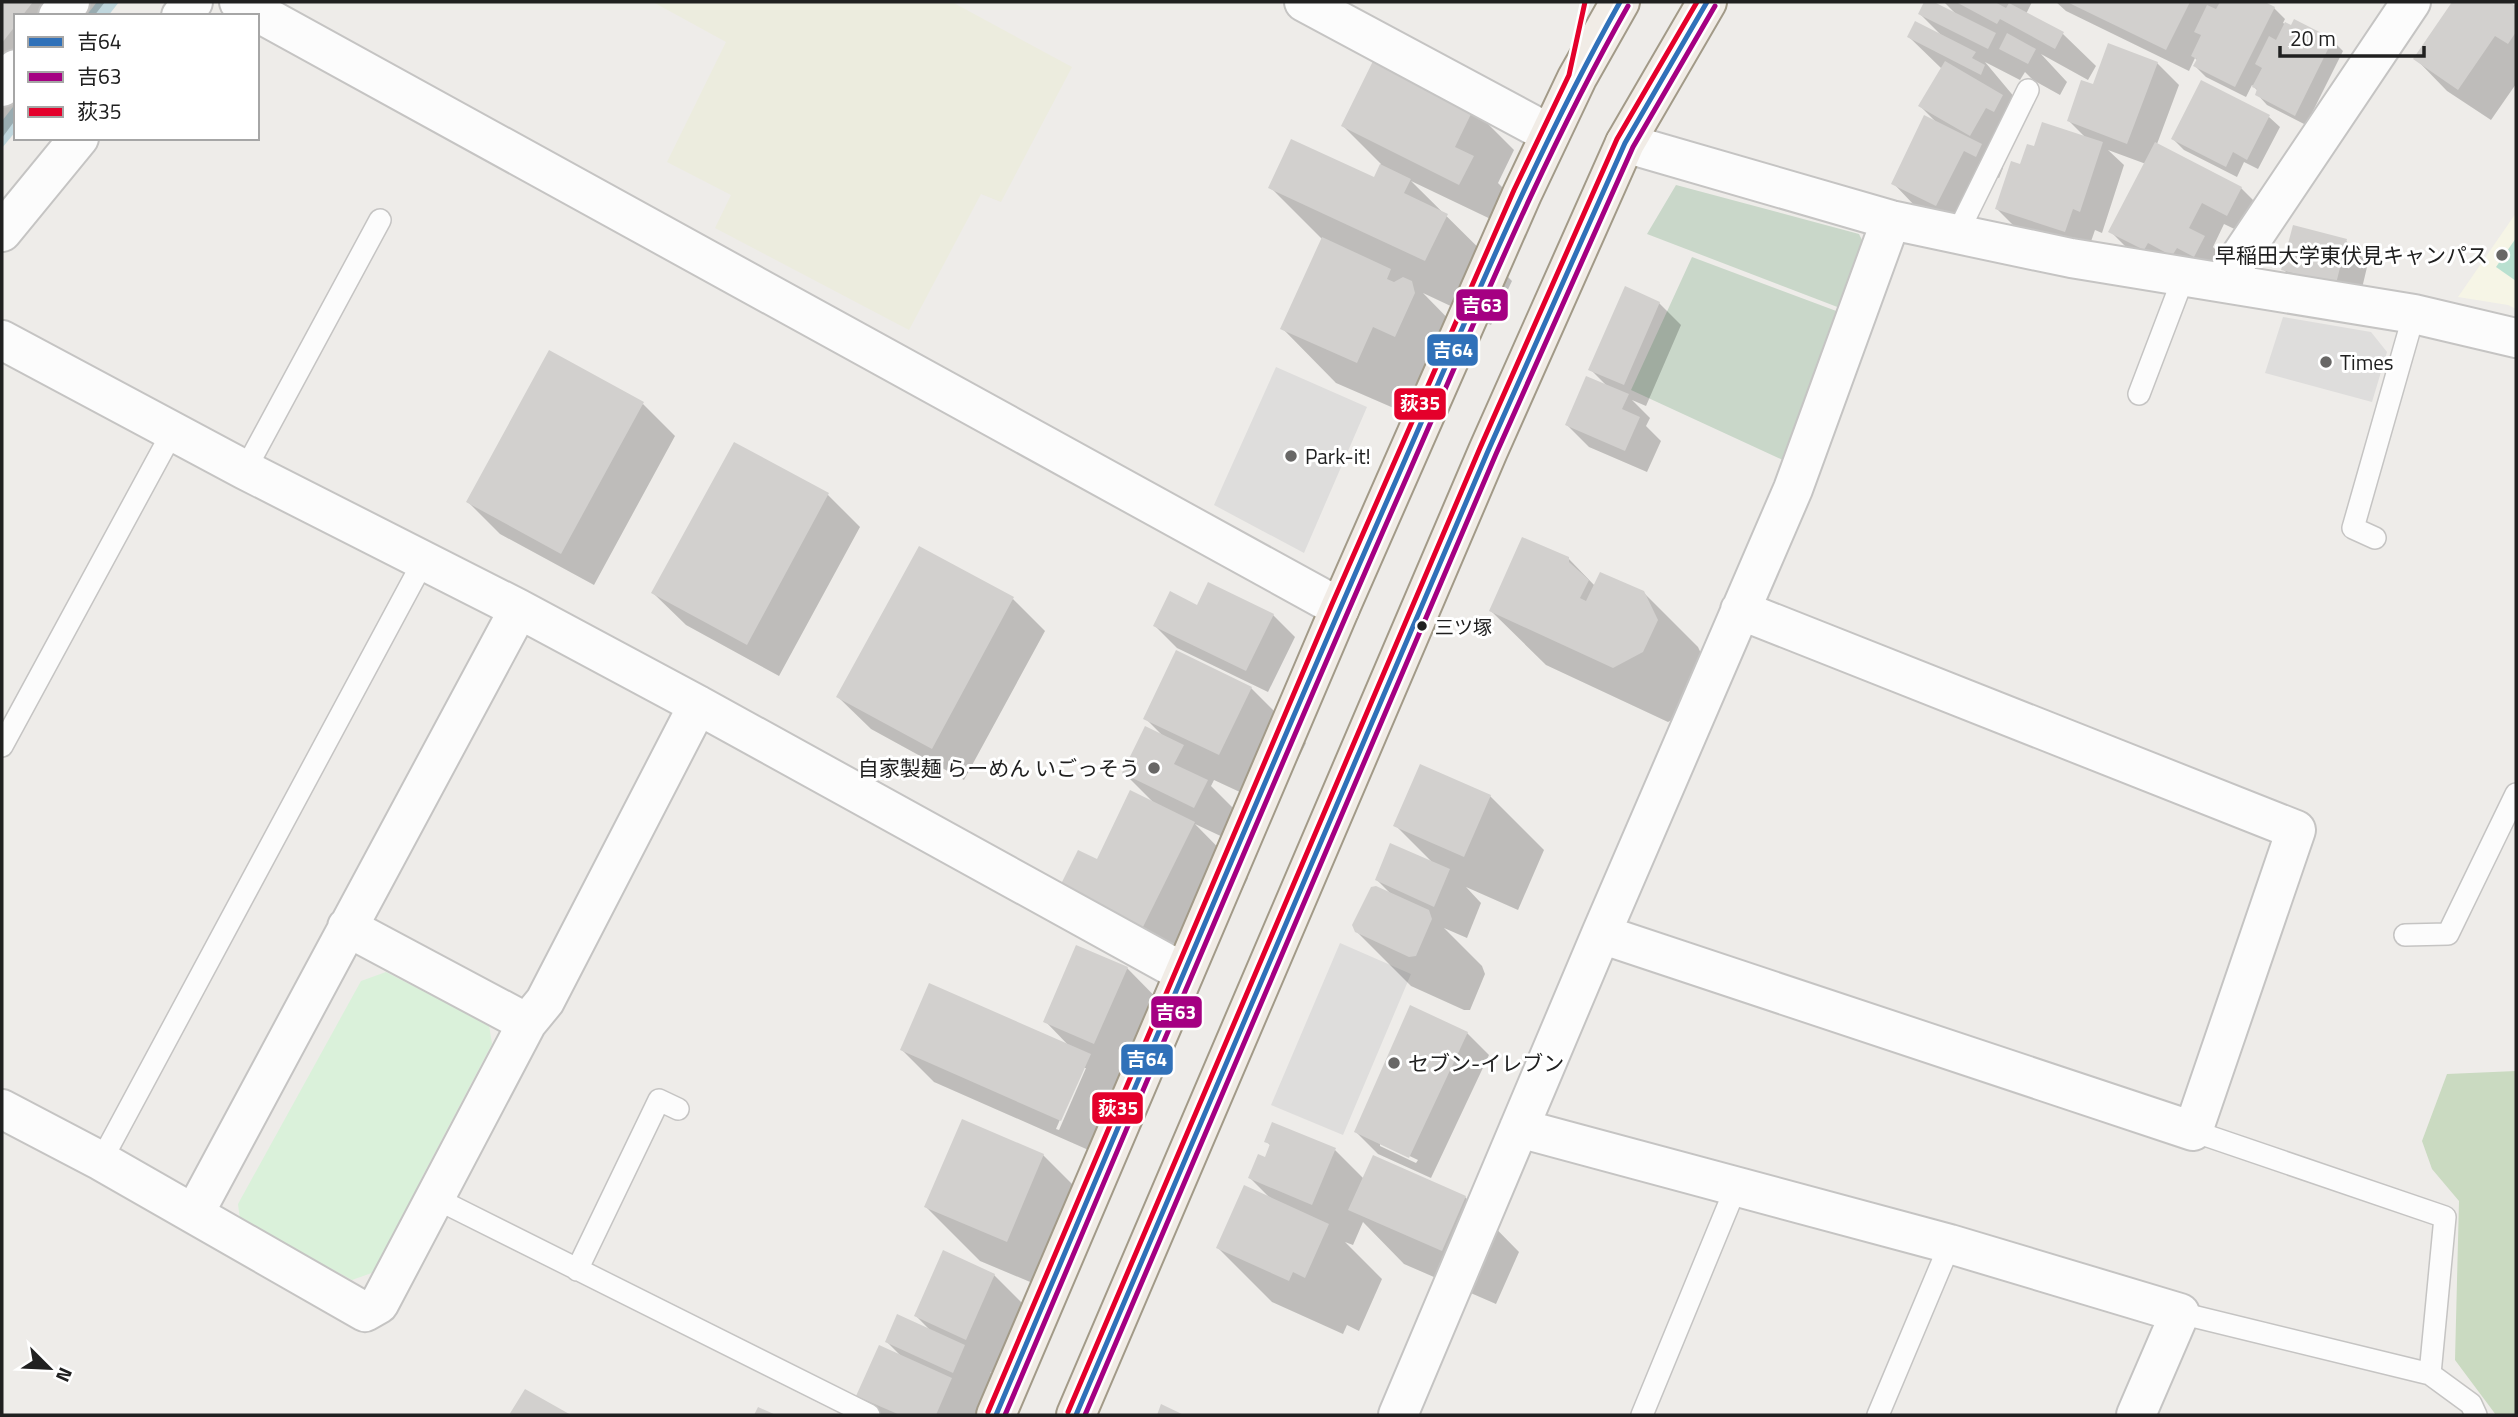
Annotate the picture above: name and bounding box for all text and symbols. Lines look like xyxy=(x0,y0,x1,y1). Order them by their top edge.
legend xyxy=(14,14,259,140)
scale bar xyxy=(2280,14,2424,58)
text: 20 m xyxy=(2290,22,2336,54)
text: 吉64 xyxy=(77,25,122,57)
text: 吉63 xyxy=(77,60,122,92)
text: 荻35 xyxy=(77,95,122,127)
place label: 早稲田大学東伏見キャンパス xyxy=(2215,239,2488,271)
marker: 早稲田大学東伏見キャンパス xyxy=(2494,247,2510,263)
line badge: 吉63 xyxy=(1455,288,1509,322)
text: 吉63 xyxy=(1462,290,1502,319)
line badge: 吉64 xyxy=(1426,333,1479,367)
text: 吉64 xyxy=(1433,335,1473,364)
place label: Times xyxy=(2340,346,2394,378)
marker: Times xyxy=(2318,354,2334,370)
line badge: 荻35 xyxy=(1393,387,1447,421)
text: 荻35 xyxy=(1400,388,1440,417)
place label: Park-it! xyxy=(1305,440,1371,472)
marker: Park-it! xyxy=(1283,448,1299,464)
place label: 三ツ塚 xyxy=(1435,612,1492,641)
marker: 三ツ塚 xyxy=(1415,619,1429,633)
place label: 自家製麺 らーめん いごっそう xyxy=(858,752,1140,784)
marker: 自家製麺 らーめん いごっそう xyxy=(1146,760,1162,776)
line badge: 吉63 xyxy=(1150,995,1203,1029)
text: 吉63 xyxy=(1156,997,1196,1026)
line badge: 吉64 xyxy=(1120,1043,1174,1076)
text: 吉64 xyxy=(1127,1044,1167,1073)
place label: セブン-イレブン xyxy=(1408,1047,1564,1079)
marker: セブン-イレブン xyxy=(1386,1055,1402,1071)
line badge: 荻35 xyxy=(1091,1091,1144,1125)
text: 荻35 xyxy=(1098,1093,1138,1122)
north arrow xyxy=(14,1333,84,1403)
text: N xyxy=(49,1363,81,1387)

